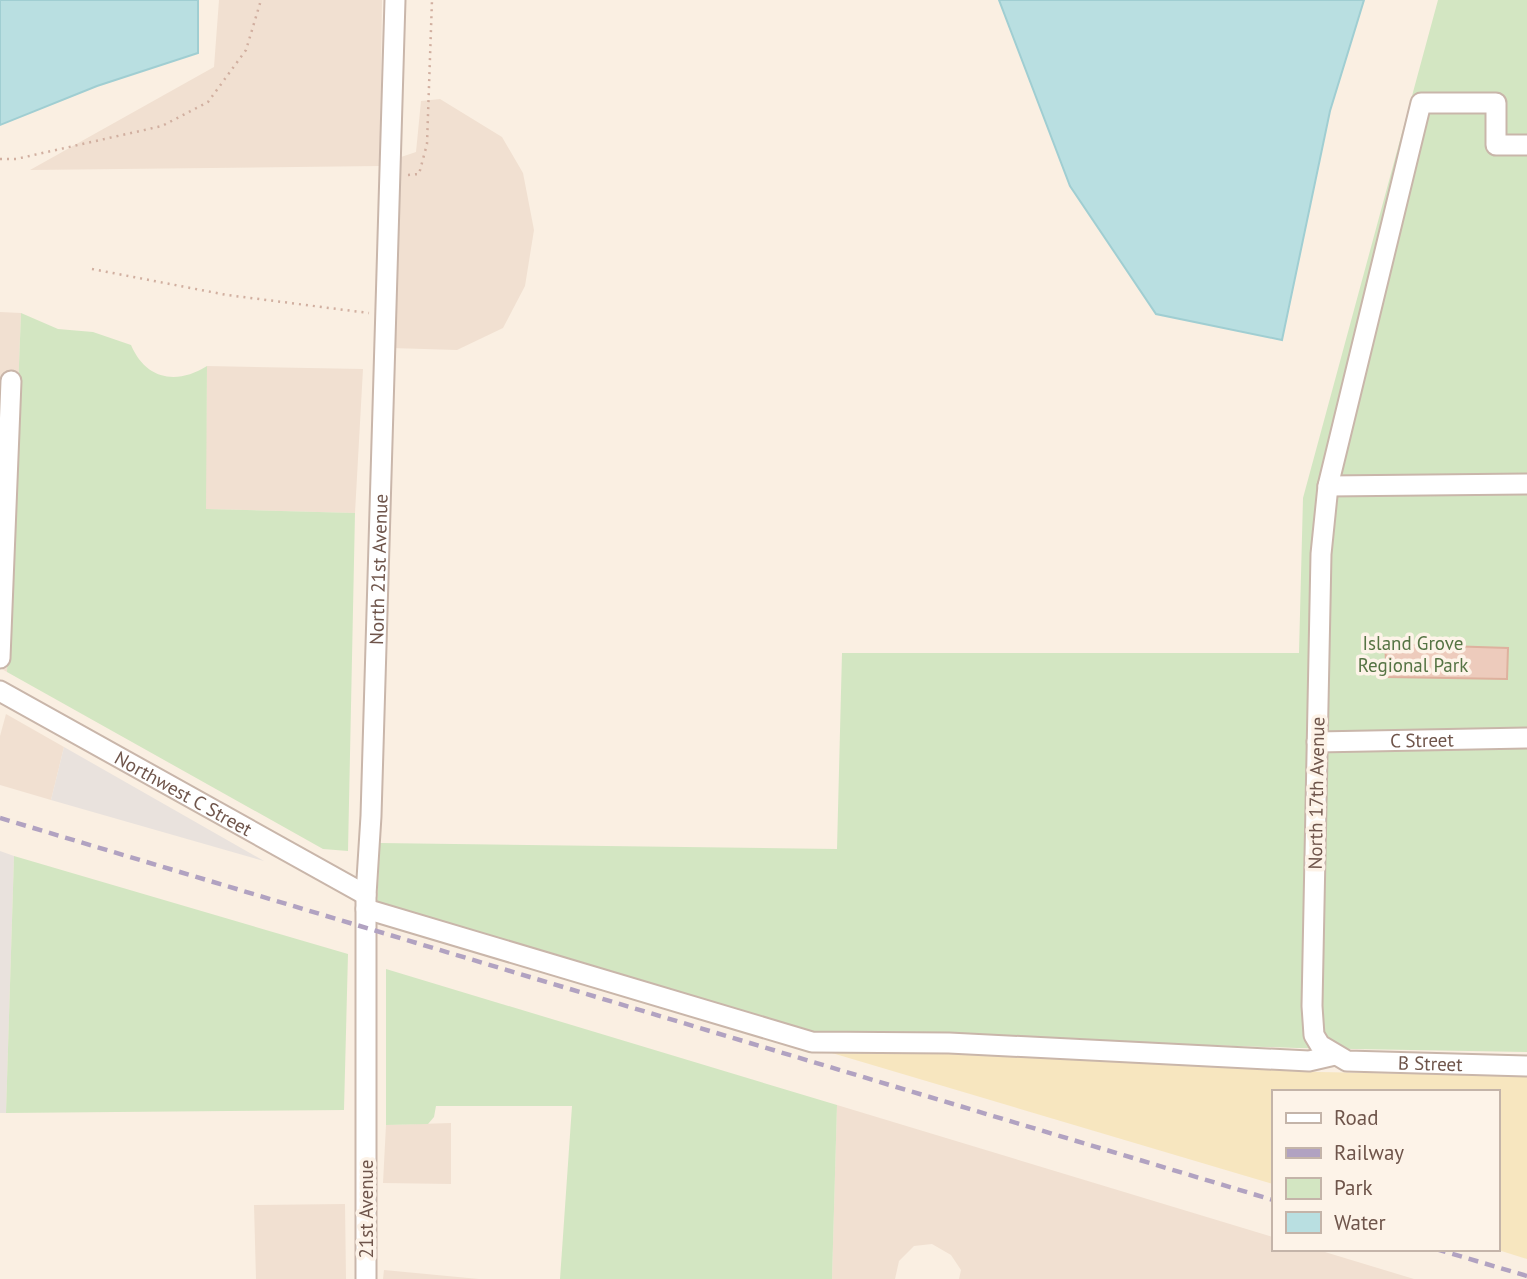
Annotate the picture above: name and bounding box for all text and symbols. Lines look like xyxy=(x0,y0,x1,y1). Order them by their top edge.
street label: North 21st Avenue xyxy=(364,493,392,645)
park label: Island Grove Regional Park xyxy=(1358,631,1468,677)
street label: North 17th Avenue xyxy=(1303,716,1329,870)
street label: C Street xyxy=(1390,727,1455,753)
street label: Northwest C Street xyxy=(111,745,257,841)
street label: B Street xyxy=(1398,1050,1464,1076)
legend xyxy=(1272,1090,1499,1251)
text: Road xyxy=(1334,1104,1378,1131)
text: Railway xyxy=(1334,1139,1404,1166)
street label: 21st Avenue xyxy=(354,1160,378,1258)
text: Park xyxy=(1334,1174,1373,1201)
text: Water xyxy=(1334,1209,1386,1236)

